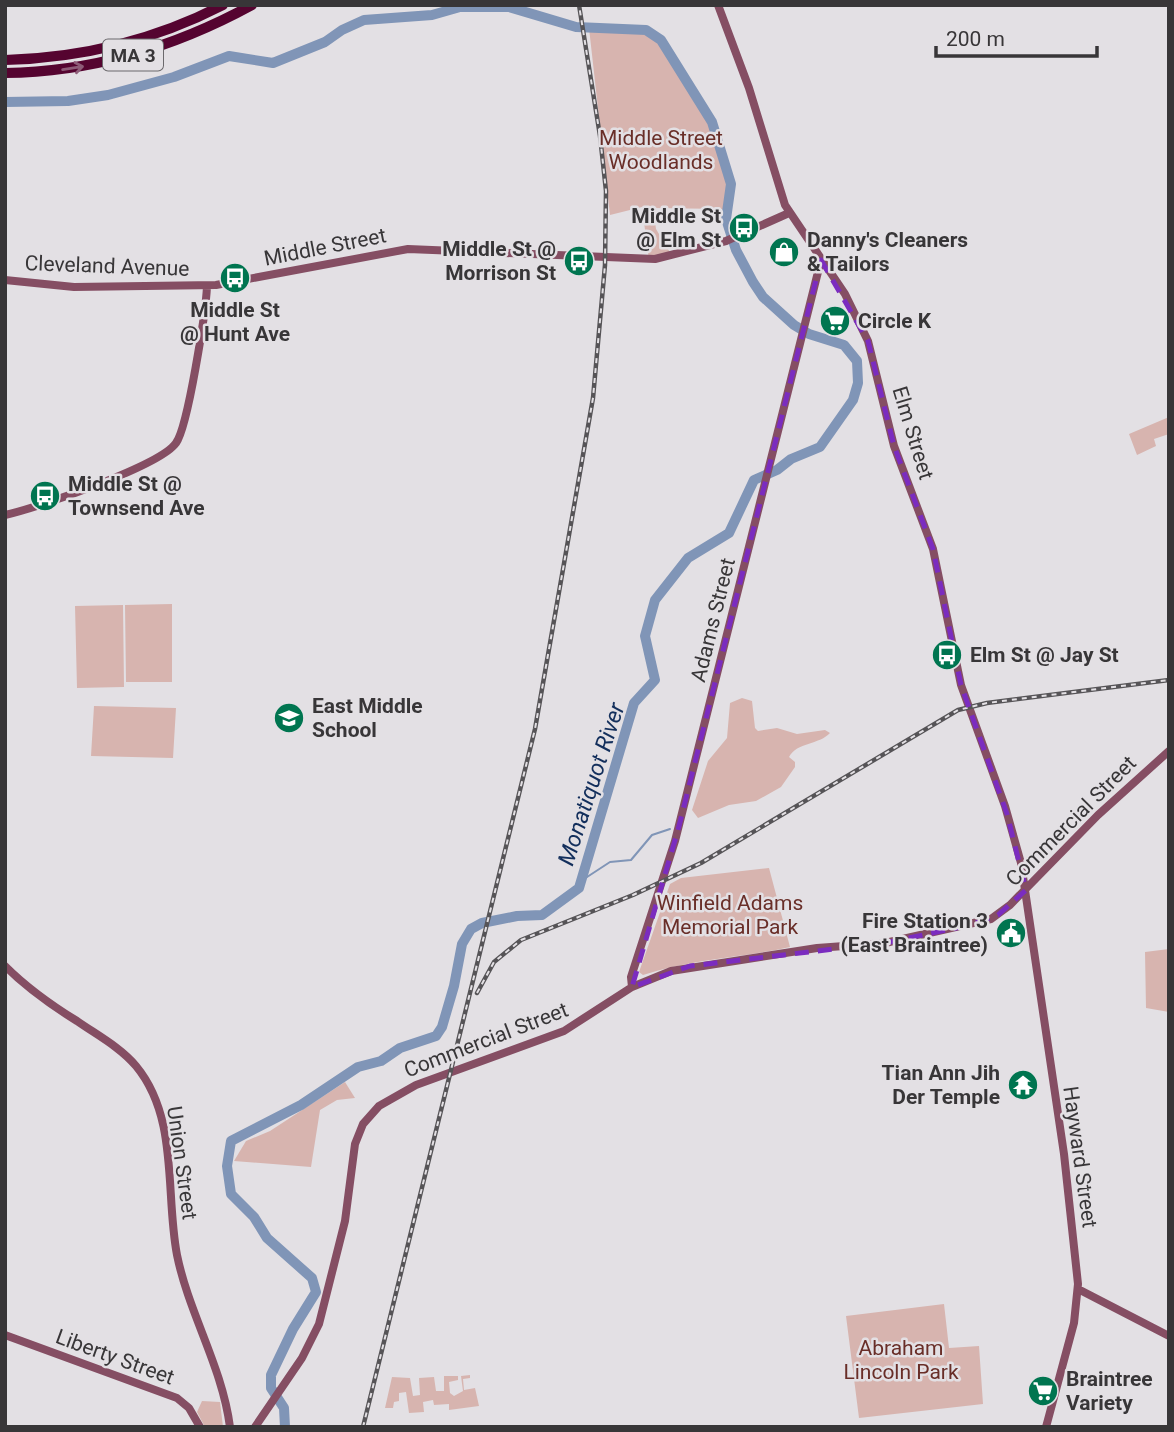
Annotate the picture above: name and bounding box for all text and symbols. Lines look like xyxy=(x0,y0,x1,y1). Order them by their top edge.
scale bar xyxy=(936,14,1097,58)
text: 200 m xyxy=(946,27,1005,51)
road number: MA 3 xyxy=(103,40,163,70)
one-way arrow xyxy=(61,61,84,74)
park label: Middle Street Woodlands xyxy=(599,126,723,174)
place label: Middle St @ Elm St xyxy=(631,204,721,252)
bus stop icon: Middle St @ Elm St xyxy=(727,211,761,245)
street label: Middle Street xyxy=(262,223,388,271)
place label: Danny's Cleaners & Tailors xyxy=(807,228,968,276)
shop icon: Danny's Cleaners & Tailors xyxy=(767,235,801,269)
place label: Middle St @ Morrison St xyxy=(442,237,556,285)
bus stop icon: Middle St @ Morrison St xyxy=(562,244,596,278)
street label: Cleveland Avenue xyxy=(24,251,190,281)
bus stop icon: Middle St @ Hunt Ave xyxy=(218,261,252,295)
place label: Middle St @ Hunt Ave xyxy=(180,298,290,346)
supermarket icon: Circle K xyxy=(818,304,852,338)
place label: Circle K xyxy=(858,309,932,333)
street label: Elm Street xyxy=(887,384,939,483)
place label: Middle St @ Townsend Ave xyxy=(68,472,205,520)
bus stop icon: Middle St @ Townsend Ave xyxy=(28,479,62,513)
street label: Adams Street xyxy=(686,555,740,684)
bus stop icon: Elm St @ Jay St xyxy=(930,638,964,672)
place label: Elm St @ Jay St xyxy=(970,643,1119,667)
place label: East Middle School xyxy=(312,694,423,742)
water label: Monatiquot River xyxy=(552,698,631,869)
school or university icon: East Middle School xyxy=(272,701,306,735)
street label: Commercial Street xyxy=(1001,751,1141,891)
park label: Winfield Adams Memorial Park xyxy=(657,891,803,939)
place label: Fire Station 3 (East Braintree) xyxy=(841,909,988,957)
public building icon: Fire Station 3 (East Braintree) xyxy=(994,916,1028,950)
street label: Commercial Street xyxy=(401,998,572,1082)
place label: Tian Ann Jih Der Temple xyxy=(882,1061,1000,1109)
temple icon: Tian Ann Jih Der Temple xyxy=(1006,1068,1040,1102)
street label: Hayward Street xyxy=(1058,1085,1102,1229)
street label: Union Street xyxy=(162,1105,202,1221)
street label: Liberty Street xyxy=(52,1324,178,1390)
park label: Abraham Lincoln Park xyxy=(843,1336,959,1384)
place label: Braintree Variety xyxy=(1066,1367,1153,1415)
supermarket icon: Braintree Variety xyxy=(1026,1374,1060,1408)

